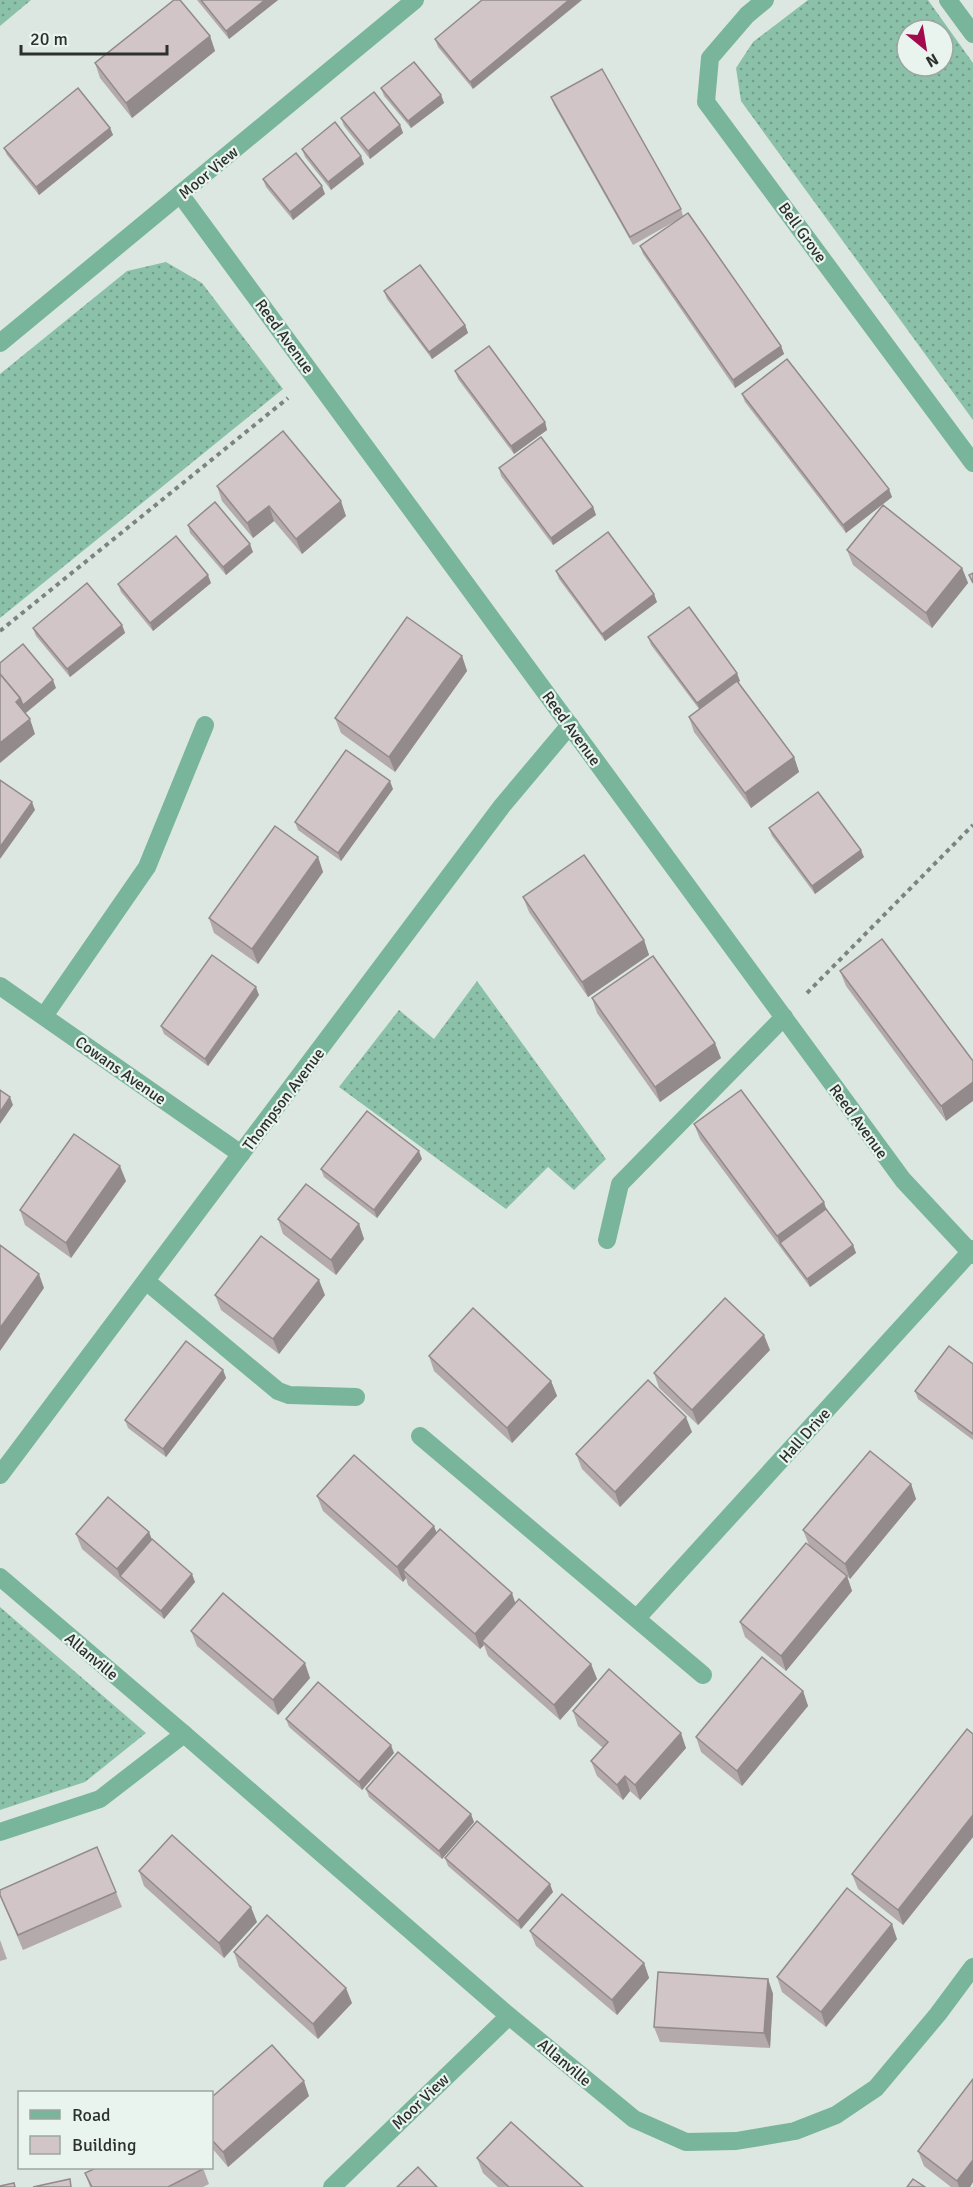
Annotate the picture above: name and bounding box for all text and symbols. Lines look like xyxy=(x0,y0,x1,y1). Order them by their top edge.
scale bar xyxy=(21,18,166,56)
north arrow xyxy=(895,18,955,78)
text: 20 m xyxy=(30,28,68,50)
text: N xyxy=(922,49,942,72)
street label: Moor View xyxy=(175,142,243,204)
street label: Bell Grove xyxy=(774,199,831,267)
street label: Reed Avenue xyxy=(250,295,318,378)
street label: Reed Avenue xyxy=(537,687,605,770)
street label: Cowans Avenue xyxy=(71,1032,170,1110)
street label: Thompson Avenue xyxy=(239,1044,329,1155)
street label: Reed Avenue xyxy=(824,1080,892,1163)
street label: Hall Drive xyxy=(775,1404,835,1467)
street label: Allanville xyxy=(60,1629,122,1685)
street label: Allanville xyxy=(533,2035,595,2091)
street label: Moor View xyxy=(388,2069,454,2134)
legend xyxy=(18,2091,213,2169)
text: Road xyxy=(72,2104,111,2126)
text: Building xyxy=(72,2134,136,2156)

